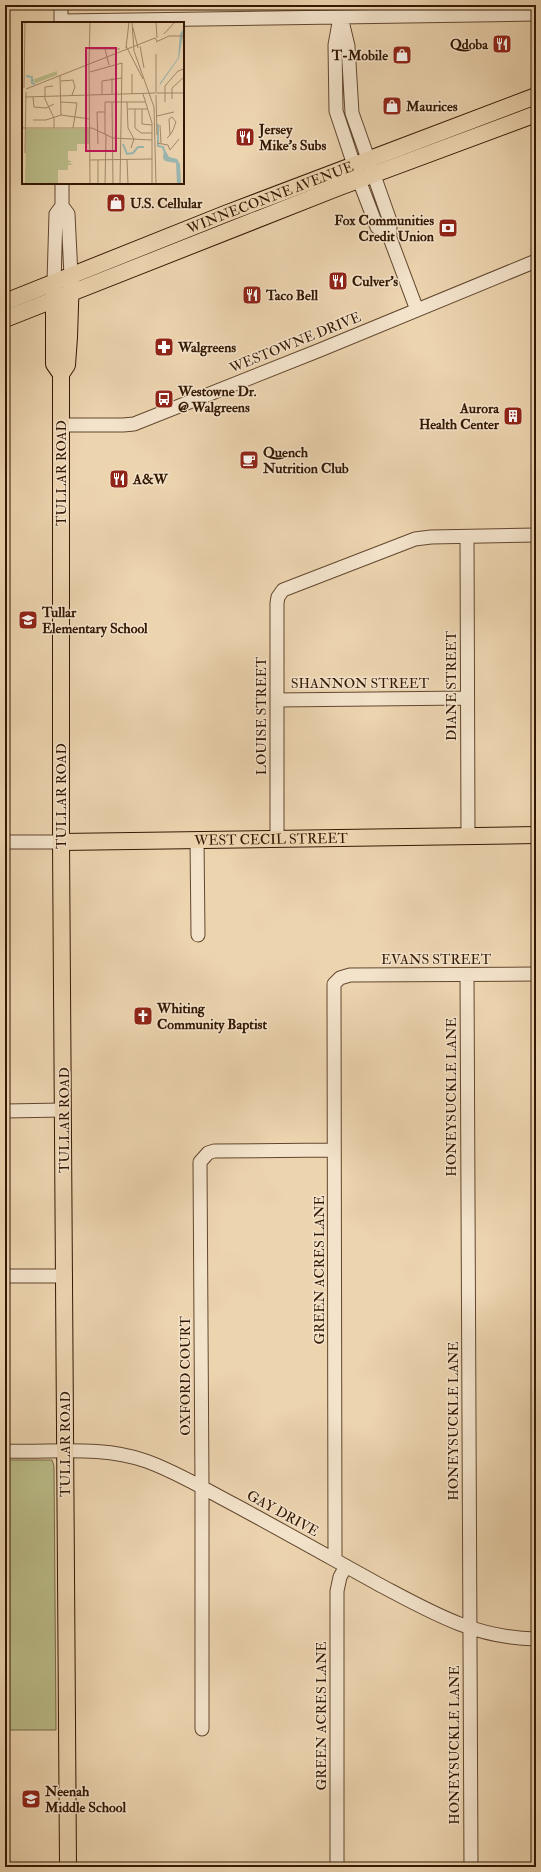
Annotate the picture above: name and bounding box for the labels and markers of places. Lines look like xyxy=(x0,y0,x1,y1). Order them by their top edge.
restaurant icon: Qdoba xyxy=(491,33,513,55)
place label: Qdoba xyxy=(450,36,489,53)
shop icon: T-Mobile xyxy=(391,44,413,66)
place label: T-Mobile xyxy=(331,47,388,64)
shop icon: Maurices xyxy=(381,95,403,117)
place label: Maurices xyxy=(405,98,458,115)
place label: Jersey Mike's Subs xyxy=(258,121,326,154)
restaurant icon: Jersey Mike's Subs xyxy=(234,126,256,148)
shop icon: U.S. Cellular xyxy=(105,192,127,214)
place label: U.S. Cellular xyxy=(130,195,203,212)
place label: Fox Communities Credit Union xyxy=(334,212,435,245)
bank icon: Fox Communities Credit Union xyxy=(437,217,459,239)
restaurant icon: Culver's xyxy=(327,270,349,292)
place label: Culver's xyxy=(352,273,398,290)
restaurant icon: Taco Bell xyxy=(241,284,263,306)
place label: Taco Bell xyxy=(265,287,318,304)
pharmacy icon: Walgreens xyxy=(153,336,175,358)
place label: Walgreens xyxy=(177,339,236,357)
place label: Westowne Dr. @ Walgreens xyxy=(177,383,257,417)
bus stop icon: Westowne Dr. @ Walgreens xyxy=(153,388,175,410)
place label: Aurora Health Center xyxy=(419,400,500,433)
building icon: Aurora Health Center xyxy=(502,405,524,427)
place label: Quench Nutrition Club xyxy=(262,444,349,477)
cafe icon: Quench Nutrition Club xyxy=(238,449,260,471)
restaurant icon: A&W xyxy=(108,468,130,490)
place label: A&W xyxy=(132,471,169,488)
place label: Tullar Elementary School xyxy=(41,604,148,638)
school or university icon: Tullar Elementary School xyxy=(17,609,39,631)
place label: Whiting Community Baptist xyxy=(156,1000,267,1034)
church icon: Whiting Community Baptist xyxy=(132,1005,154,1027)
place label: Neenah Middle School xyxy=(44,1783,126,1816)
school or university icon: Neenah Middle School xyxy=(20,1788,42,1810)

